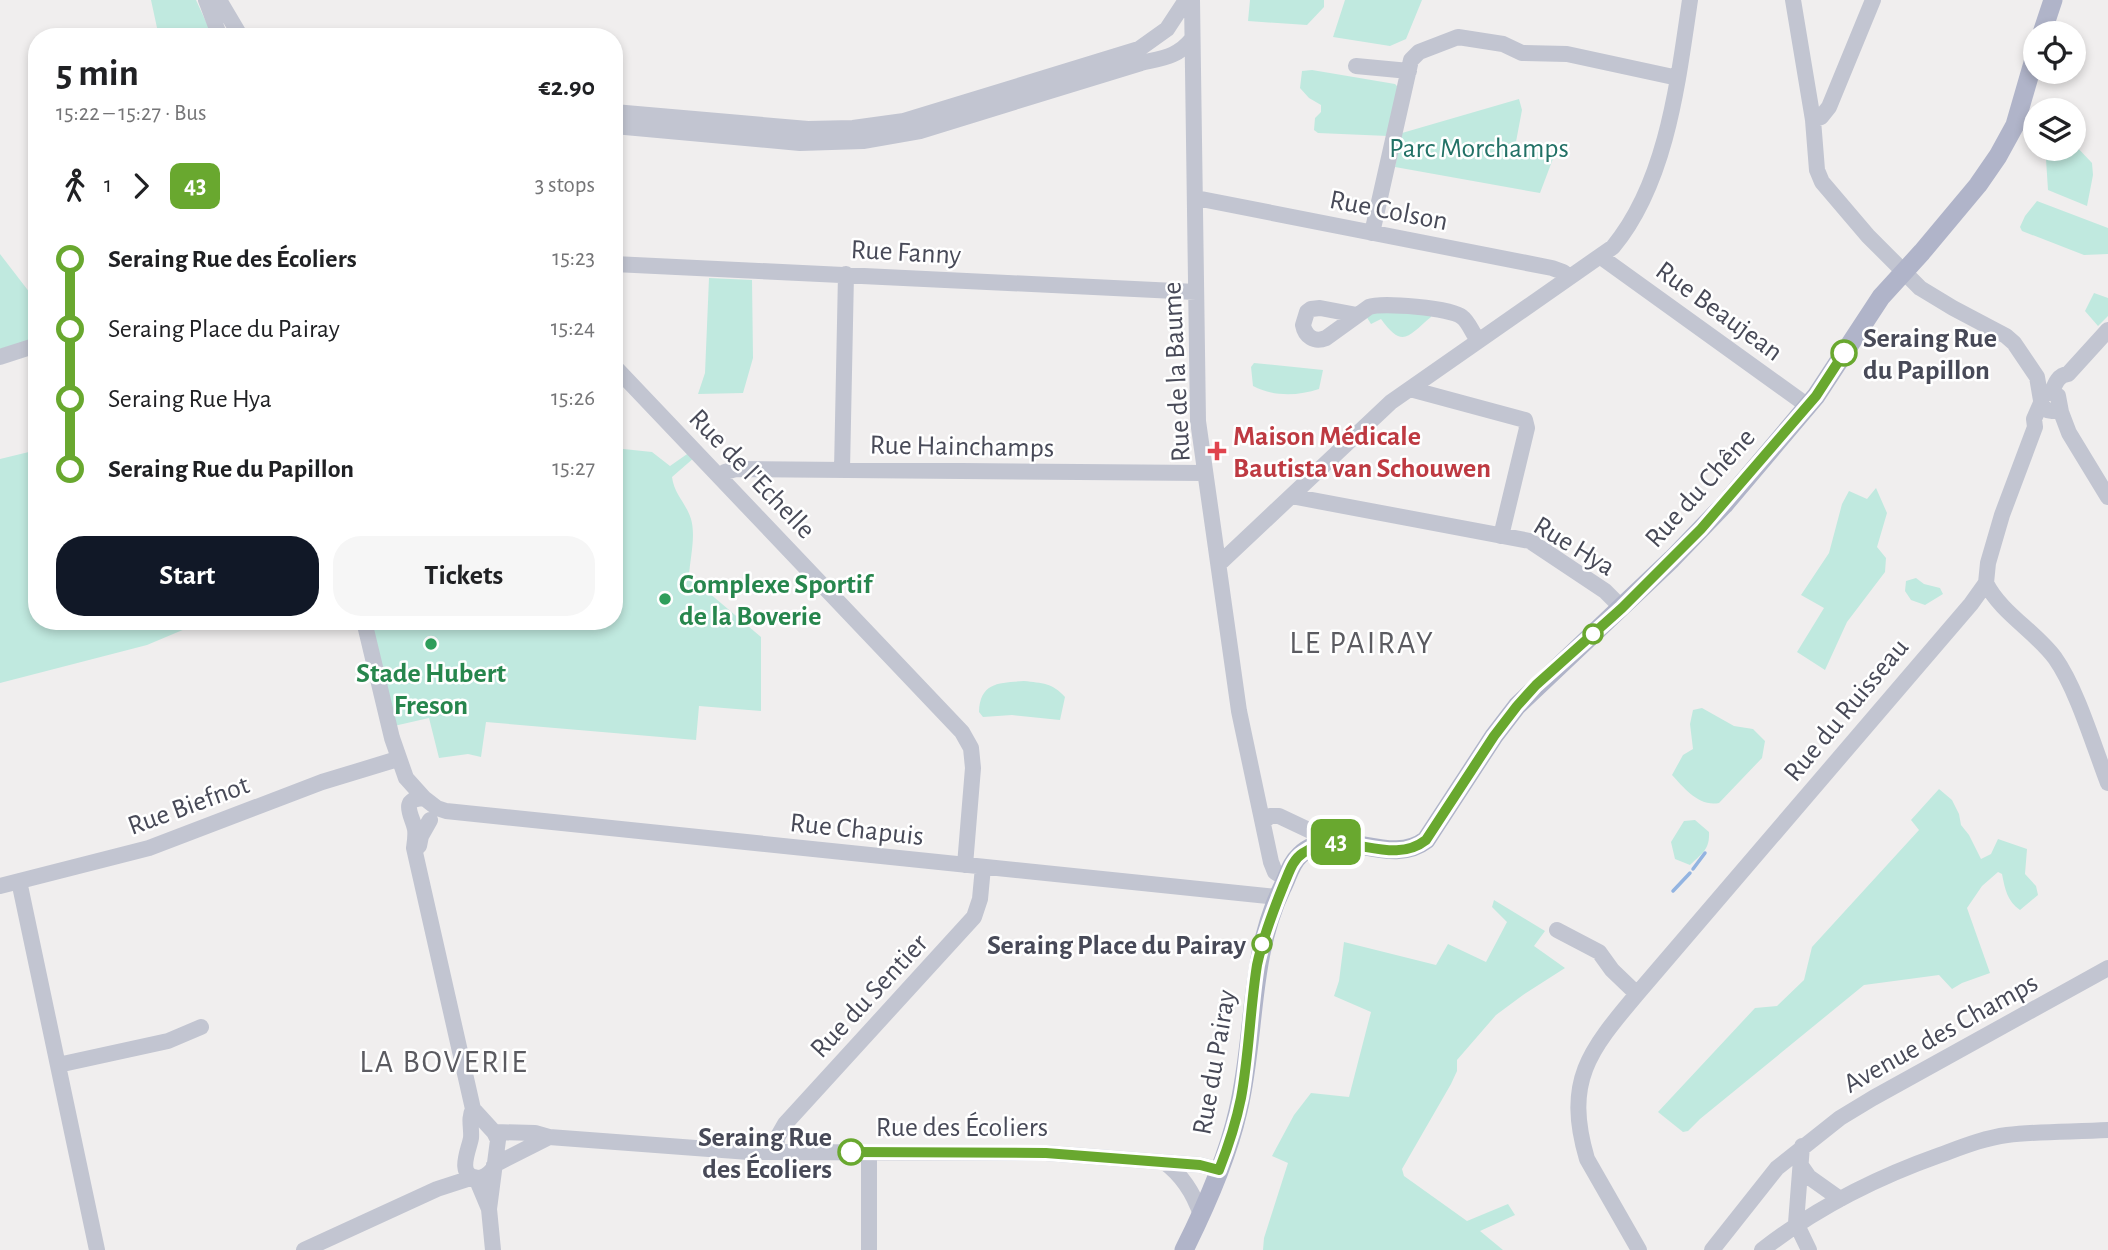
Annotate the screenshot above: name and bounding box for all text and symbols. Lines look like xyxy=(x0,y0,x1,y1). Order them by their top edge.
map controls xyxy=(2023,21,2086,161)
button: locate xyxy=(2023,21,2086,84)
text: 5 min xyxy=(56,55,139,93)
text: €2.90 xyxy=(539,74,595,100)
button: layers xyxy=(2023,98,2086,161)
text: 15:22 – 15:27 · Bus xyxy=(56,102,207,125)
park label: Parc Morchamps xyxy=(1389,135,1569,163)
icon: walk xyxy=(56,167,94,205)
icon: forward xyxy=(122,167,160,205)
text: 1 xyxy=(104,174,112,197)
text: 43 xyxy=(184,174,206,198)
text: 3 stops xyxy=(535,174,595,197)
street label: Rue Colson xyxy=(1327,186,1450,236)
street label: Rue Fanny xyxy=(850,236,962,270)
text: Seraing Rue des Écoliers xyxy=(108,246,357,272)
text: 15:23 xyxy=(552,247,595,270)
street label: Rue Beaujean xyxy=(1650,256,1787,367)
street label: Rue de la Baume xyxy=(1158,281,1196,463)
text: Seraing Place du Pairay xyxy=(108,316,340,342)
text: 15:24 xyxy=(551,317,595,340)
place label: Seraing Rue du Papillon xyxy=(1863,325,1997,385)
marker: Seraing Rue du Papillon xyxy=(1831,340,1857,366)
text: Seraing Rue Hya xyxy=(108,386,272,412)
text: 15:26 xyxy=(551,387,595,410)
street label: Rue de l'Echelle xyxy=(683,404,820,545)
place label: Maison Médicale Bautista van Schouwen xyxy=(1233,423,1491,483)
street label: Rue du Chêne xyxy=(1640,423,1761,553)
street label: Rue Hainchamps xyxy=(869,431,1054,463)
marker: Maison Médicale Bautista van Schouwen xyxy=(1207,441,1227,461)
text: Seraing Rue du Papillon xyxy=(108,456,354,482)
text: 15:27 xyxy=(552,457,595,480)
street label: Rue Hya xyxy=(1528,512,1620,582)
button: Start xyxy=(56,536,319,616)
button: Tickets xyxy=(333,536,595,616)
place label: Complexe Sportif de la Boverie xyxy=(679,571,874,631)
marker: Complexe Sportif de la Boverie xyxy=(657,591,673,607)
unlabelled marker xyxy=(1583,624,1603,644)
district label: LE PAIRAY xyxy=(1289,627,1435,659)
street label: Rue du Ruisseau xyxy=(1779,633,1914,787)
marker: Stade Hubert Freson xyxy=(423,636,439,652)
place label: Stade Hubert Freson xyxy=(356,660,507,720)
street label: Rue Biefnot xyxy=(124,771,253,841)
street label: Rue Chapuis xyxy=(788,809,925,851)
line badge: 43 xyxy=(1304,819,1368,865)
text: 43 xyxy=(1325,830,1347,854)
street label: Rue du Sentier xyxy=(805,929,934,1064)
place label: Seraing Place du Pairay xyxy=(987,932,1246,960)
marker: Seraing Place du Pairay xyxy=(1252,934,1272,954)
street label: Avenue des Champs xyxy=(1839,969,2043,1099)
street label: Rue du Pairay xyxy=(1188,987,1242,1137)
district label: LA BOVERIE xyxy=(359,1046,529,1078)
street label: Rue des Écoliers xyxy=(876,1111,1048,1142)
place label: Seraing Rue des Écoliers xyxy=(698,1124,832,1184)
marker: Seraing Rue des Écoliers xyxy=(838,1139,864,1165)

